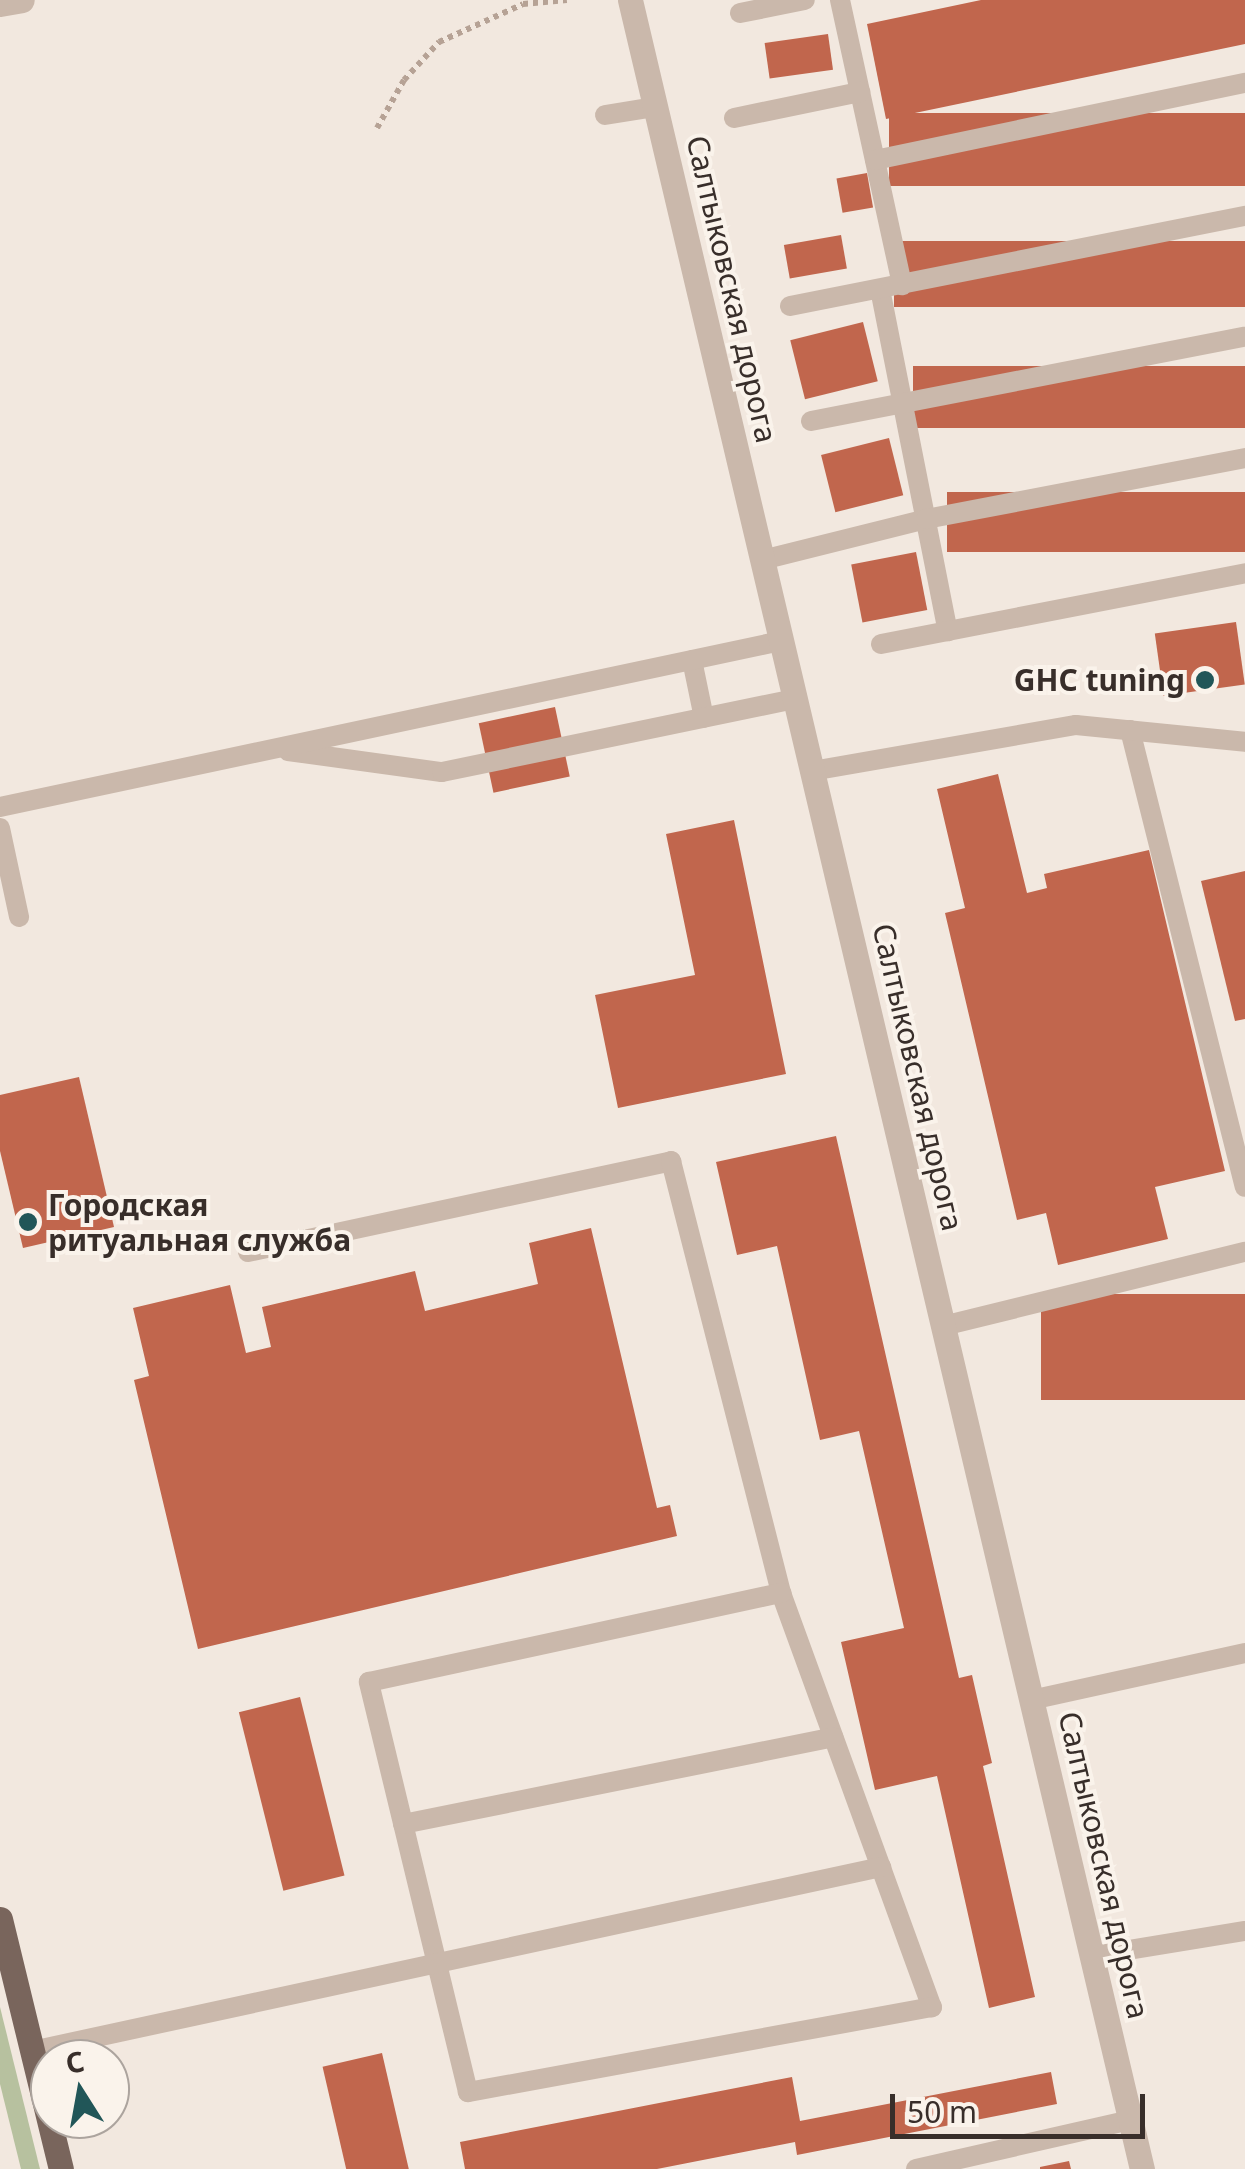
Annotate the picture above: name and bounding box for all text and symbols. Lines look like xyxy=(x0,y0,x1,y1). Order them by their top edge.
street label: Салтыковская дорога xyxy=(679,132,785,446)
place label: GHC tuning xyxy=(1014,662,1185,698)
marker: GHC tuning xyxy=(1194,669,1216,691)
street label: Салтыковская дорога xyxy=(865,920,971,1234)
place label: Городская ритуальная служба xyxy=(48,1187,351,1258)
marker: Городская ритуальная служба xyxy=(17,1211,39,1233)
street label: Салтыковская дорога xyxy=(1051,1708,1157,2022)
north arrow xyxy=(30,2039,130,2139)
text: С xyxy=(62,2041,87,2082)
scale bar xyxy=(895,2074,1150,2136)
text: 50 m xyxy=(907,2091,977,2132)

